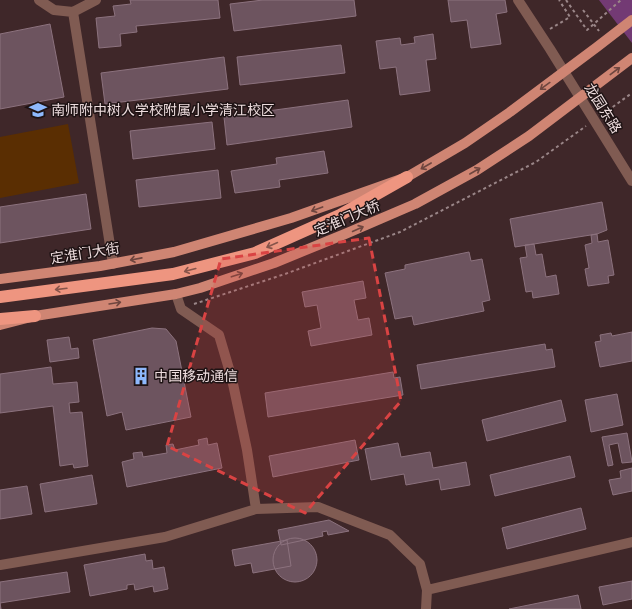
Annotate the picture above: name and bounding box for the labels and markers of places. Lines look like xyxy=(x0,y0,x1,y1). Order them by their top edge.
school or university icon: 南师附中树人学校附属小学清江校区 xyxy=(28,100,48,120)
place label: 南师附中树人学校附属小学清江校区 xyxy=(51,101,275,119)
building icon: 中国移动通信 xyxy=(131,366,151,386)
place label: 中国移动通信 xyxy=(154,367,238,385)

